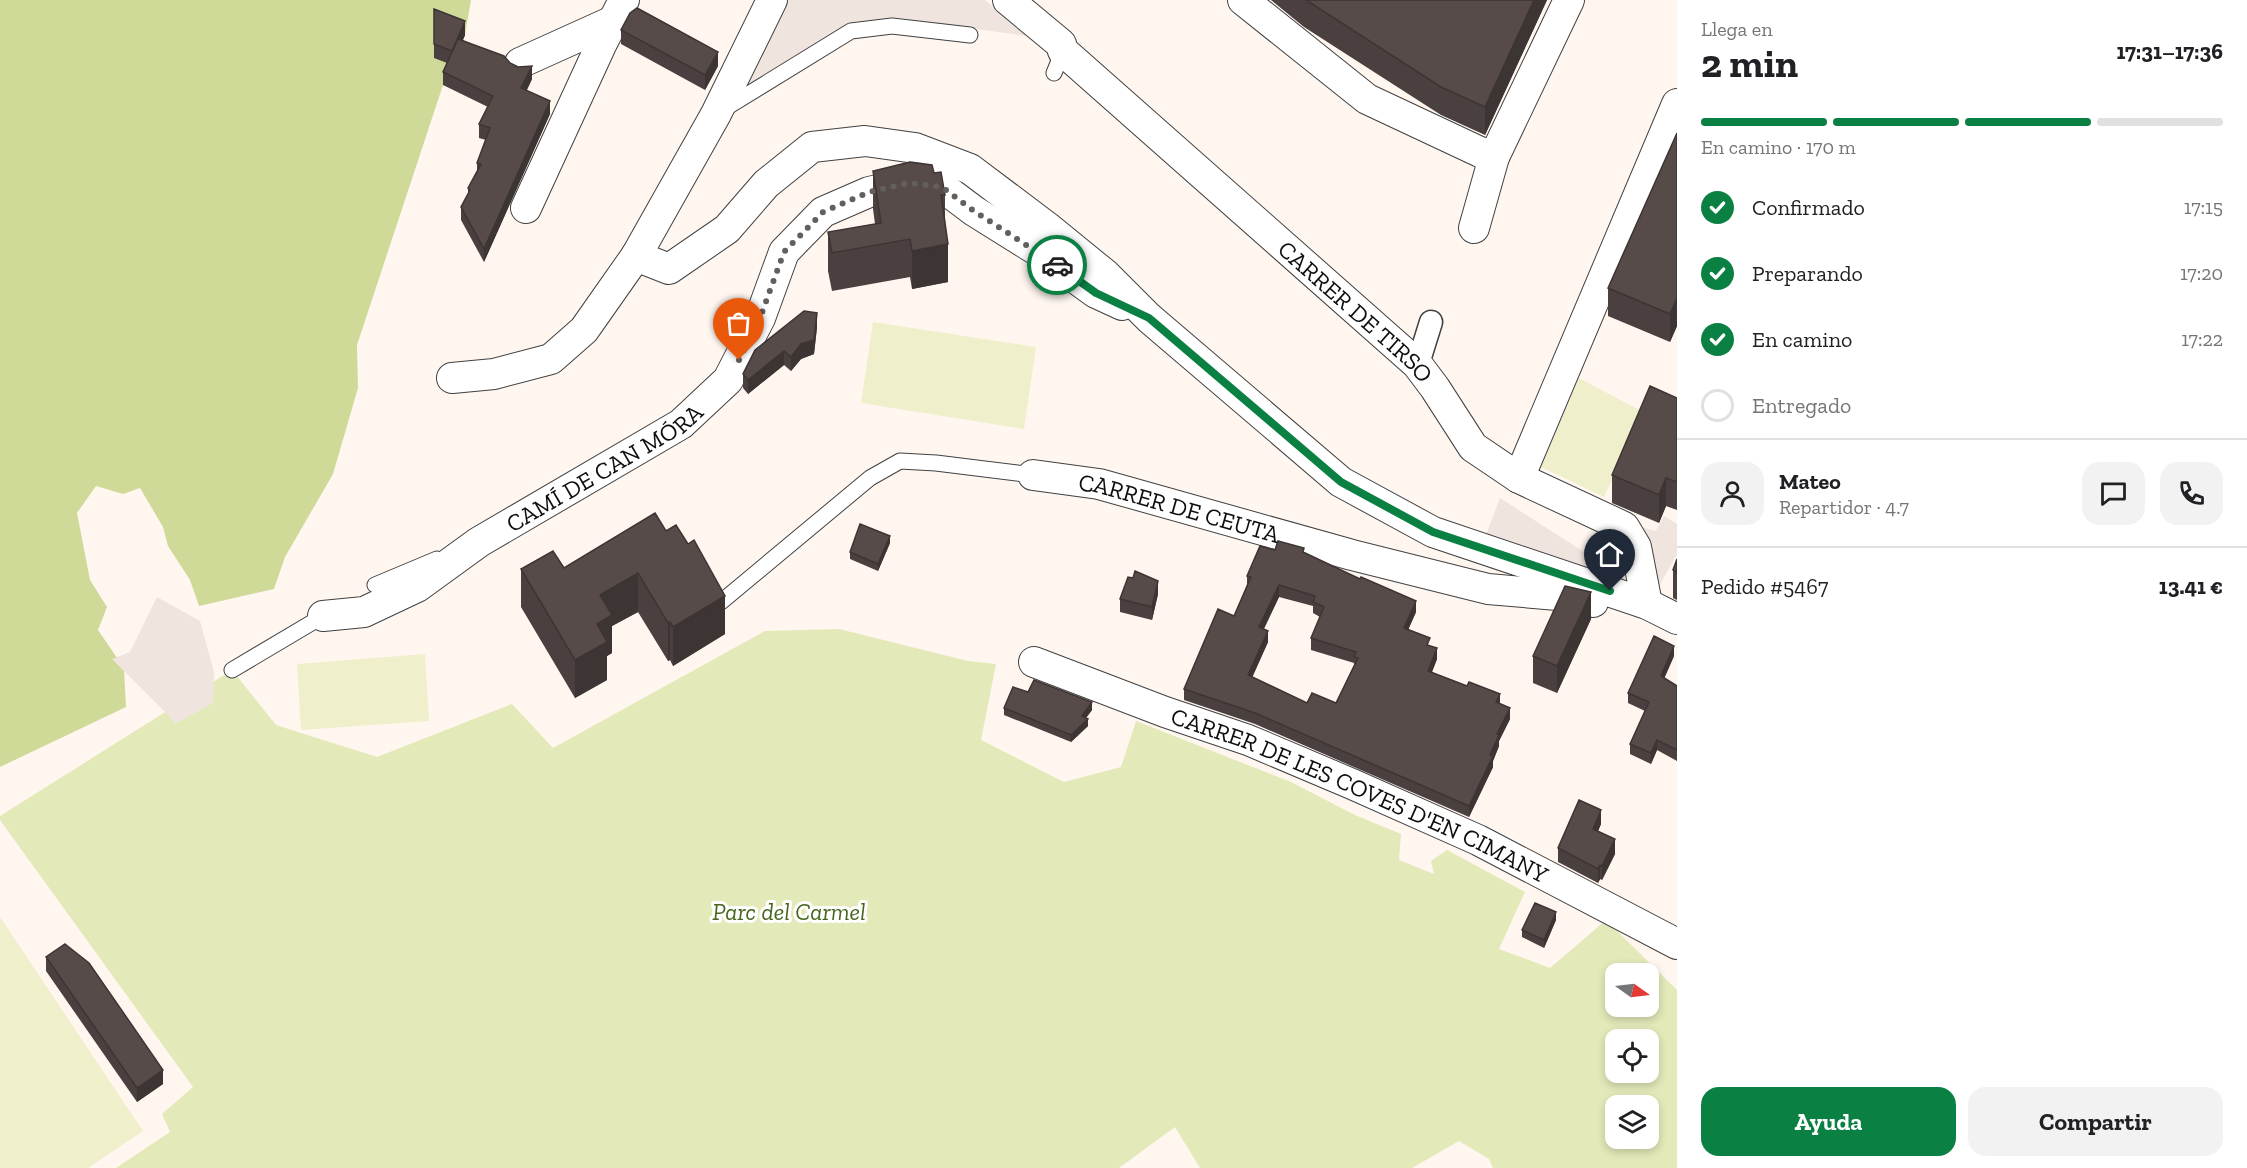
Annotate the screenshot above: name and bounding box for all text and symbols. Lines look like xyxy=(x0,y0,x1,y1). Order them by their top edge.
text: Llega en xyxy=(1701,17,1773,41)
text: 17:31–17:36 xyxy=(2117,38,2223,65)
text: 2 min xyxy=(1701,40,1798,87)
text: En camino · 170 m xyxy=(1701,135,1856,159)
icon: check xyxy=(1701,191,1734,224)
text: Confirmado xyxy=(1752,194,1865,221)
text: 17:15 xyxy=(2184,195,2223,219)
street label: CARRER DE TIRSO xyxy=(1273,234,1440,388)
courier xyxy=(1027,235,1087,295)
icon: car xyxy=(1041,249,1074,282)
icon: check xyxy=(1701,257,1734,290)
text: Preparando xyxy=(1752,260,1863,287)
text: 17:20 xyxy=(2180,261,2223,285)
pin xyxy=(713,298,764,360)
icon: bag xyxy=(722,307,755,340)
icon: check xyxy=(1701,323,1734,356)
text: En camino xyxy=(1752,326,1852,353)
text: 17:22 xyxy=(2181,327,2223,351)
text: Entregado xyxy=(1752,392,1851,419)
street label: CAMÍ DE CAN MÓRA xyxy=(501,397,709,538)
button: person xyxy=(1701,462,1764,525)
button: chat xyxy=(2082,462,2145,525)
button: phone xyxy=(2160,462,2223,525)
street label: CARRER DE CEUTA xyxy=(1077,467,1283,549)
text: Mateo xyxy=(1779,468,1841,495)
text: Repartidor · 4.7 xyxy=(1779,495,1909,519)
pin xyxy=(1584,529,1635,591)
icon: home xyxy=(1593,538,1626,571)
text: Pedido #5467 xyxy=(1701,573,1828,600)
text: 13.41 € xyxy=(2159,573,2223,600)
street label: CARRER DE LES COVES D'EN CIMANY xyxy=(1168,701,1554,889)
park label: Parc del Carmel xyxy=(712,897,866,926)
north arrow xyxy=(1605,963,1659,1017)
map controls xyxy=(1605,963,1659,1149)
button: locate xyxy=(1605,1029,1659,1083)
button: Ayuda xyxy=(1701,1087,1956,1156)
button: Compartir xyxy=(1968,1087,2223,1156)
button: layers xyxy=(1605,1095,1659,1149)

